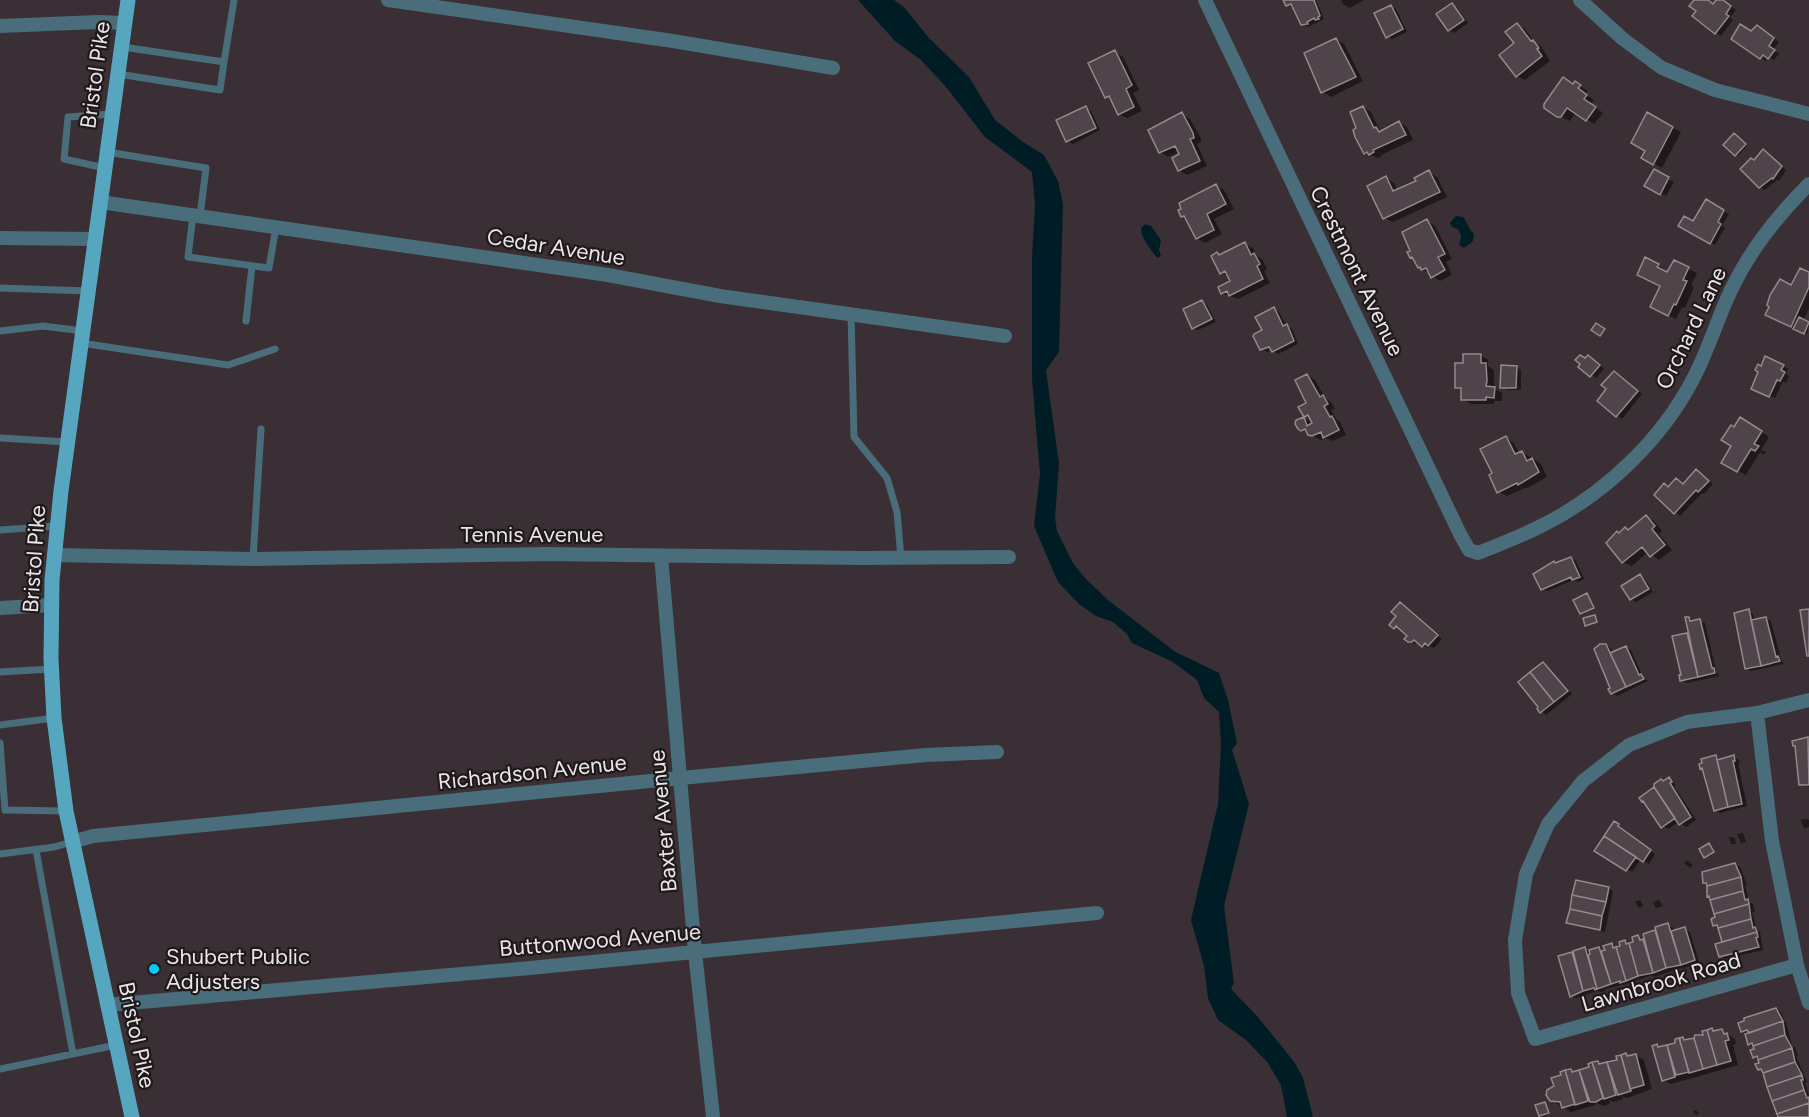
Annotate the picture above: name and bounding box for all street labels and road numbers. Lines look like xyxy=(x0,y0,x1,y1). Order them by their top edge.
street label: Bristol Pike xyxy=(74,20,116,130)
street label: Crestmont Avenue xyxy=(1304,182,1410,360)
street label: Cedar Avenue xyxy=(485,223,627,271)
street label: Orchard Lane xyxy=(1650,262,1732,394)
street label: Bristol Pike xyxy=(17,504,51,614)
street label: Tennis Avenue xyxy=(461,521,603,548)
street label: Richardson Avenue xyxy=(436,749,628,795)
street label: Baxter Avenue xyxy=(643,749,683,893)
street label: Buttonwood Avenue xyxy=(498,918,702,962)
street label: Lawnbrook Road xyxy=(1578,946,1744,1018)
street label: Bristol Pike xyxy=(113,979,161,1091)

